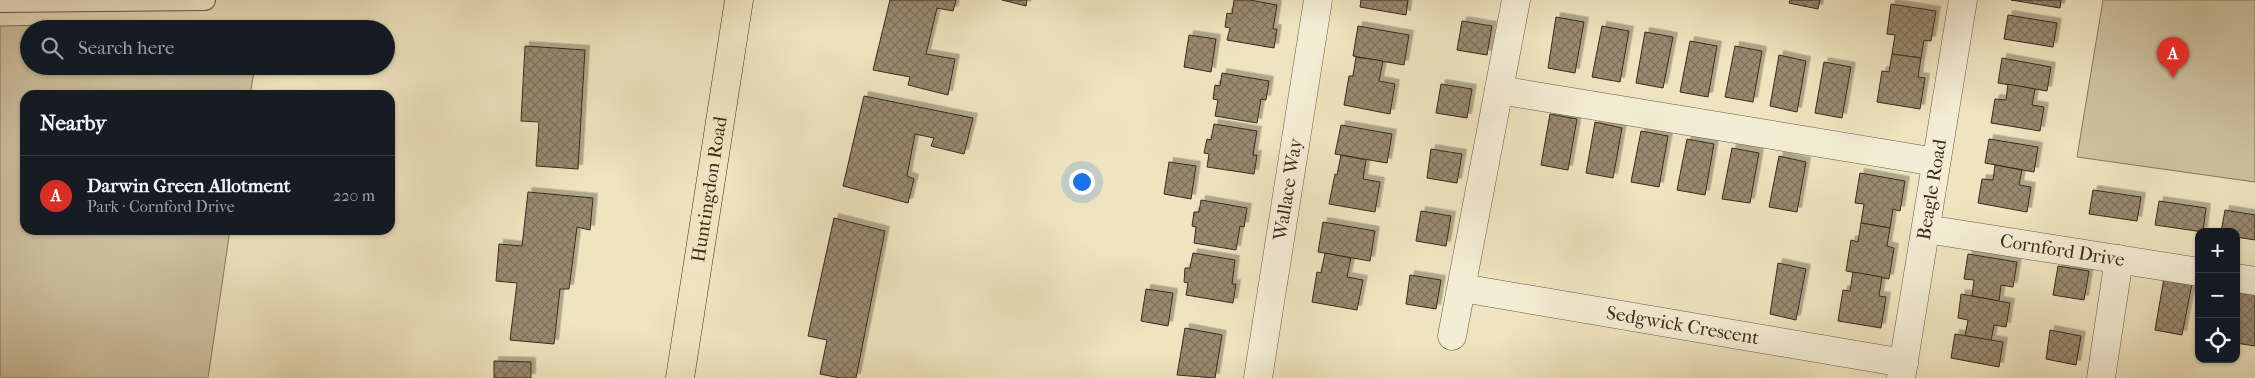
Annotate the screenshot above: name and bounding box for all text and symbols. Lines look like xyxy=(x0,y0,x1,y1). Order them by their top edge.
search box xyxy=(20,20,395,75)
icon: search xyxy=(38,34,66,62)
text: Search here xyxy=(78,37,174,59)
pin: A xyxy=(2157,37,2189,78)
text: Nearby xyxy=(40,111,106,135)
street label: Huntingdon Road xyxy=(687,114,732,264)
street label: Wallace Way xyxy=(1269,136,1307,243)
street label: Beagle Road xyxy=(1913,137,1951,241)
your location xyxy=(1069,169,1095,195)
text: Darwin Green Allotment xyxy=(87,175,291,197)
text: A xyxy=(51,186,61,205)
text: 220 m xyxy=(333,186,375,205)
text: Park · Cornford Drive xyxy=(87,197,235,216)
map controls xyxy=(2195,228,2240,363)
button: + xyxy=(2195,228,2240,273)
street label: Cornford Drive xyxy=(1999,230,2126,271)
button: − xyxy=(2195,273,2240,318)
street label: Sedgwick Crescent xyxy=(1605,302,1761,349)
button: locate xyxy=(2195,318,2240,363)

